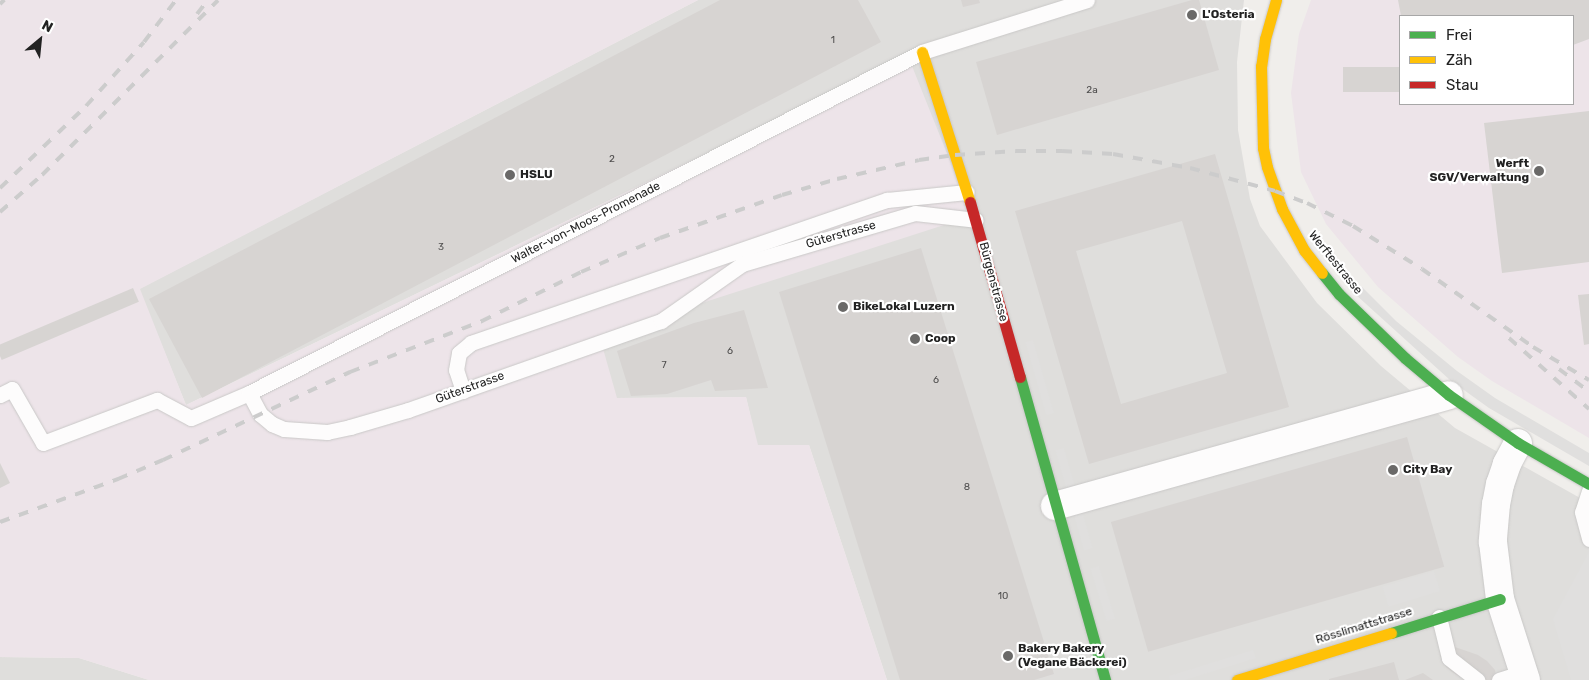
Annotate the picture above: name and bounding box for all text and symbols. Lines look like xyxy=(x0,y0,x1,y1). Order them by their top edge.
place label: L'Osteria xyxy=(1202,8,1255,22)
marker: L'Osteria xyxy=(1186,9,1198,21)
north arrow xyxy=(15,15,65,65)
legend xyxy=(1399,15,1574,105)
text: N xyxy=(39,16,56,36)
text: Frei xyxy=(1446,26,1472,44)
house number: 1 xyxy=(831,35,835,47)
text: Zäh xyxy=(1446,51,1472,69)
text: Stau xyxy=(1446,76,1479,94)
house number: 2a xyxy=(1086,85,1098,97)
house number: 2 xyxy=(609,154,615,166)
place label: Werft SGV/Verwaltung xyxy=(1430,157,1529,185)
marker: Werft SGV/Verwaltung xyxy=(1533,165,1545,177)
place label: HSLU xyxy=(520,168,553,182)
marker: HSLU xyxy=(504,169,516,181)
street label: Walter-von-Moos-Promenade xyxy=(509,179,663,267)
street label: Güterstrasse xyxy=(804,218,878,252)
street label: Werftestrasse xyxy=(1305,228,1365,298)
street label: Bürgenstrasse xyxy=(975,241,1011,323)
house number: 3 xyxy=(438,242,444,254)
place label: BikeLokal Luzern xyxy=(853,300,955,314)
marker: BikeLokal Luzern xyxy=(837,301,849,313)
place label: Coop xyxy=(925,332,956,346)
marker: Coop xyxy=(909,333,921,345)
house number: 6 xyxy=(727,346,733,358)
house number: 7 xyxy=(661,360,667,372)
street label: Güterstrasse xyxy=(434,369,506,407)
house number: 6 xyxy=(933,375,939,387)
place label: City Bay xyxy=(1403,463,1453,477)
marker: City Bay xyxy=(1387,464,1399,476)
house number: 8 xyxy=(964,482,970,494)
house number: 10 xyxy=(998,591,1008,603)
street label: Rösslimattstrasse xyxy=(1314,604,1414,648)
place label: Bakery Bakery (Vegane Bäckerei) xyxy=(1018,642,1127,670)
marker: Bakery Bakery (Vegane Bäckerei) xyxy=(1002,650,1014,662)

